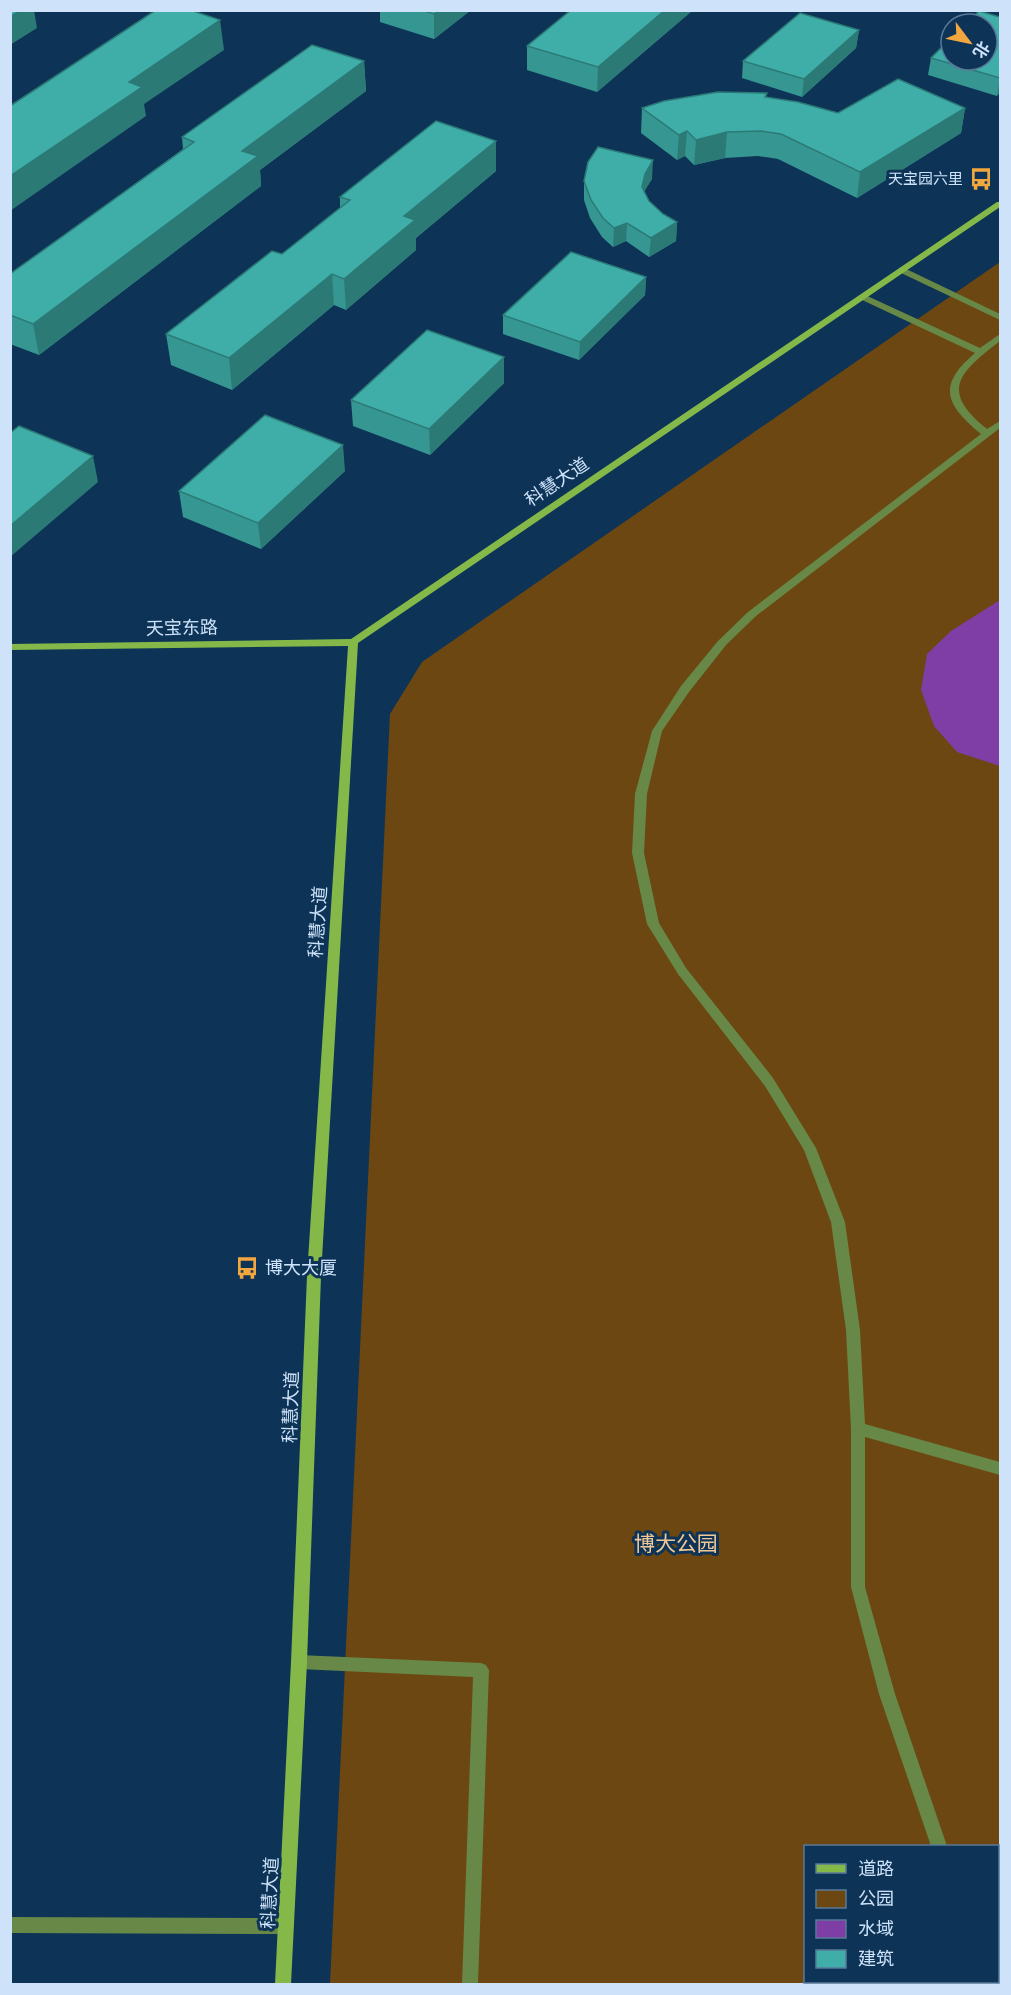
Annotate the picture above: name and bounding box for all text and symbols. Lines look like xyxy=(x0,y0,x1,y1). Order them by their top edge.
north arrow xyxy=(939,12,999,72)
text: 北 xyxy=(969,38,994,62)
bus stop icon: 天宝园六里 xyxy=(968,166,994,192)
place label: 天宝园六里 xyxy=(888,170,963,188)
street label: 科慧大道 xyxy=(521,453,593,511)
street label: 天宝东路 xyxy=(146,616,218,640)
street label: 科慧大道 xyxy=(305,885,331,959)
bus stop icon: 博大大厦 xyxy=(234,1255,260,1281)
place label: 博大大厦 xyxy=(265,1257,337,1279)
street label: 科慧大道 xyxy=(279,1371,303,1443)
park label: 博大公园 xyxy=(634,1532,718,1556)
legend xyxy=(804,1845,999,1983)
street label: 科慧大道 xyxy=(257,1856,283,1930)
text: 道路 xyxy=(858,1858,894,1880)
text: 公园 xyxy=(858,1888,894,1910)
text: 水域 xyxy=(858,1918,894,1940)
text: 建筑 xyxy=(858,1948,894,1970)

